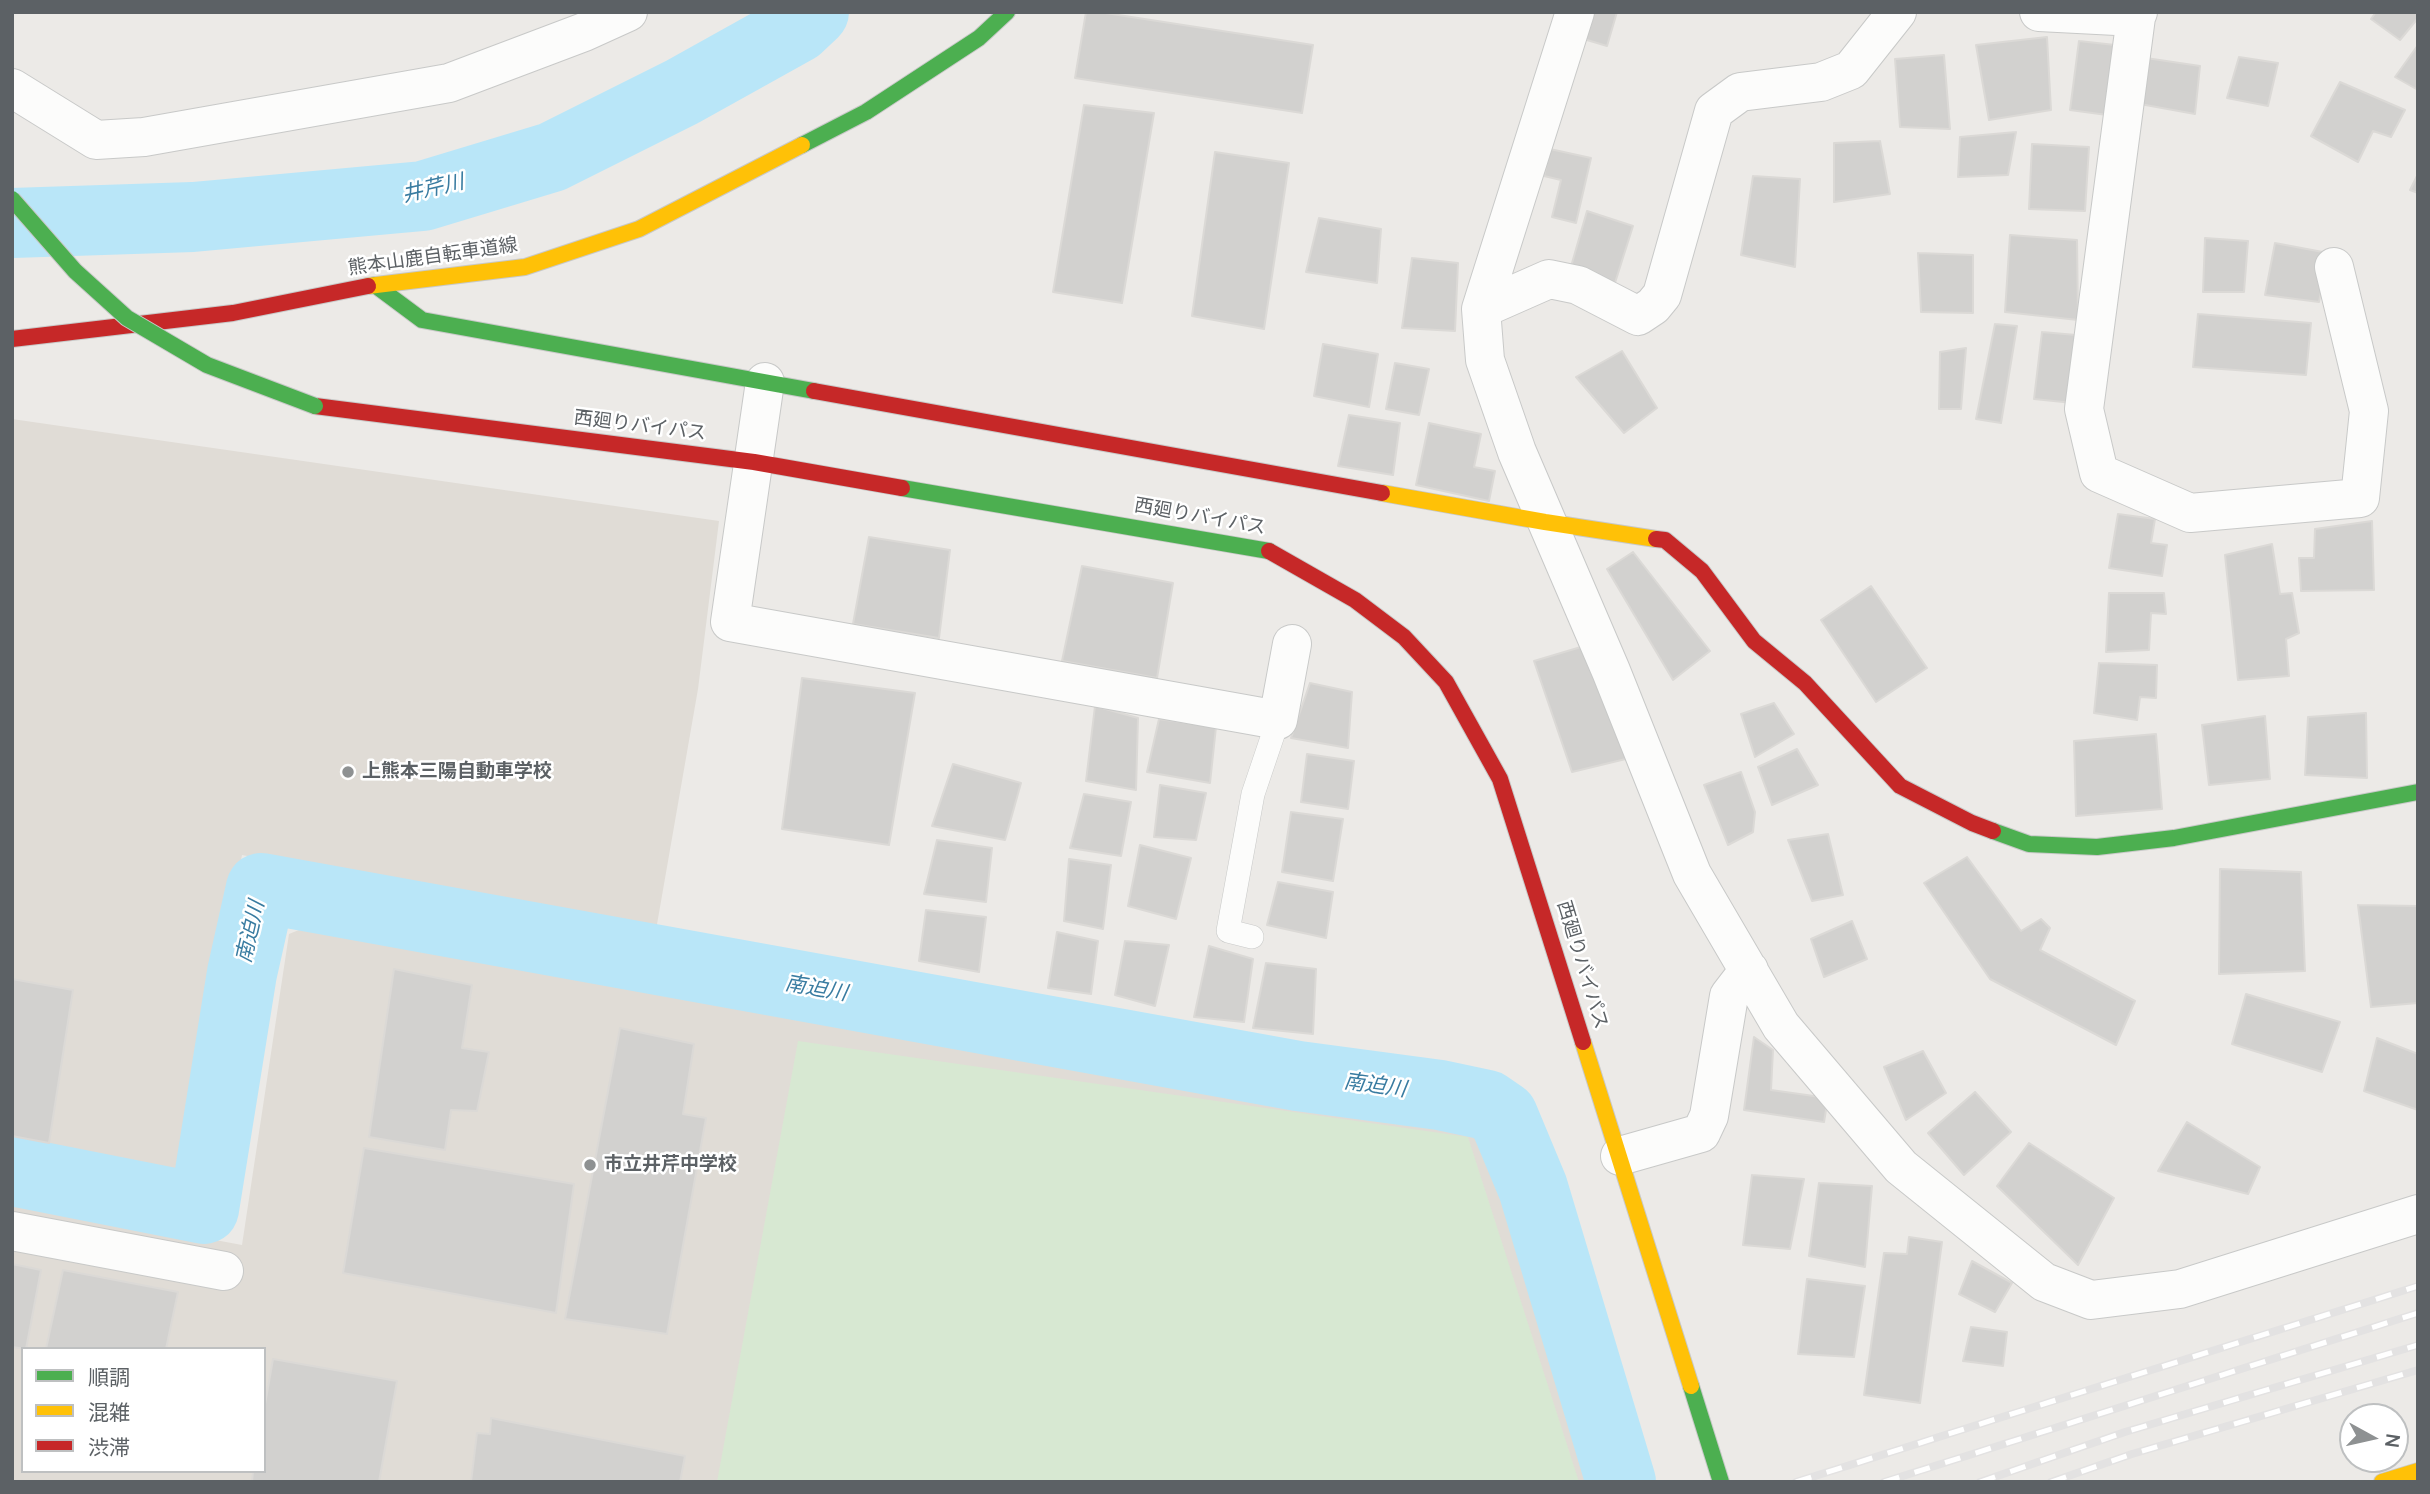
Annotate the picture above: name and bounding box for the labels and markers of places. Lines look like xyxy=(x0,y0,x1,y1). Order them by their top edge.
place label: 上熊本三陽自動車学校 xyxy=(362,761,552,783)
marker: 上熊本三陽自動車学校 xyxy=(340,764,356,780)
place label: 市立井芹中学校 xyxy=(604,1154,737,1176)
marker: 市立井芹中学校 xyxy=(582,1157,598,1173)

